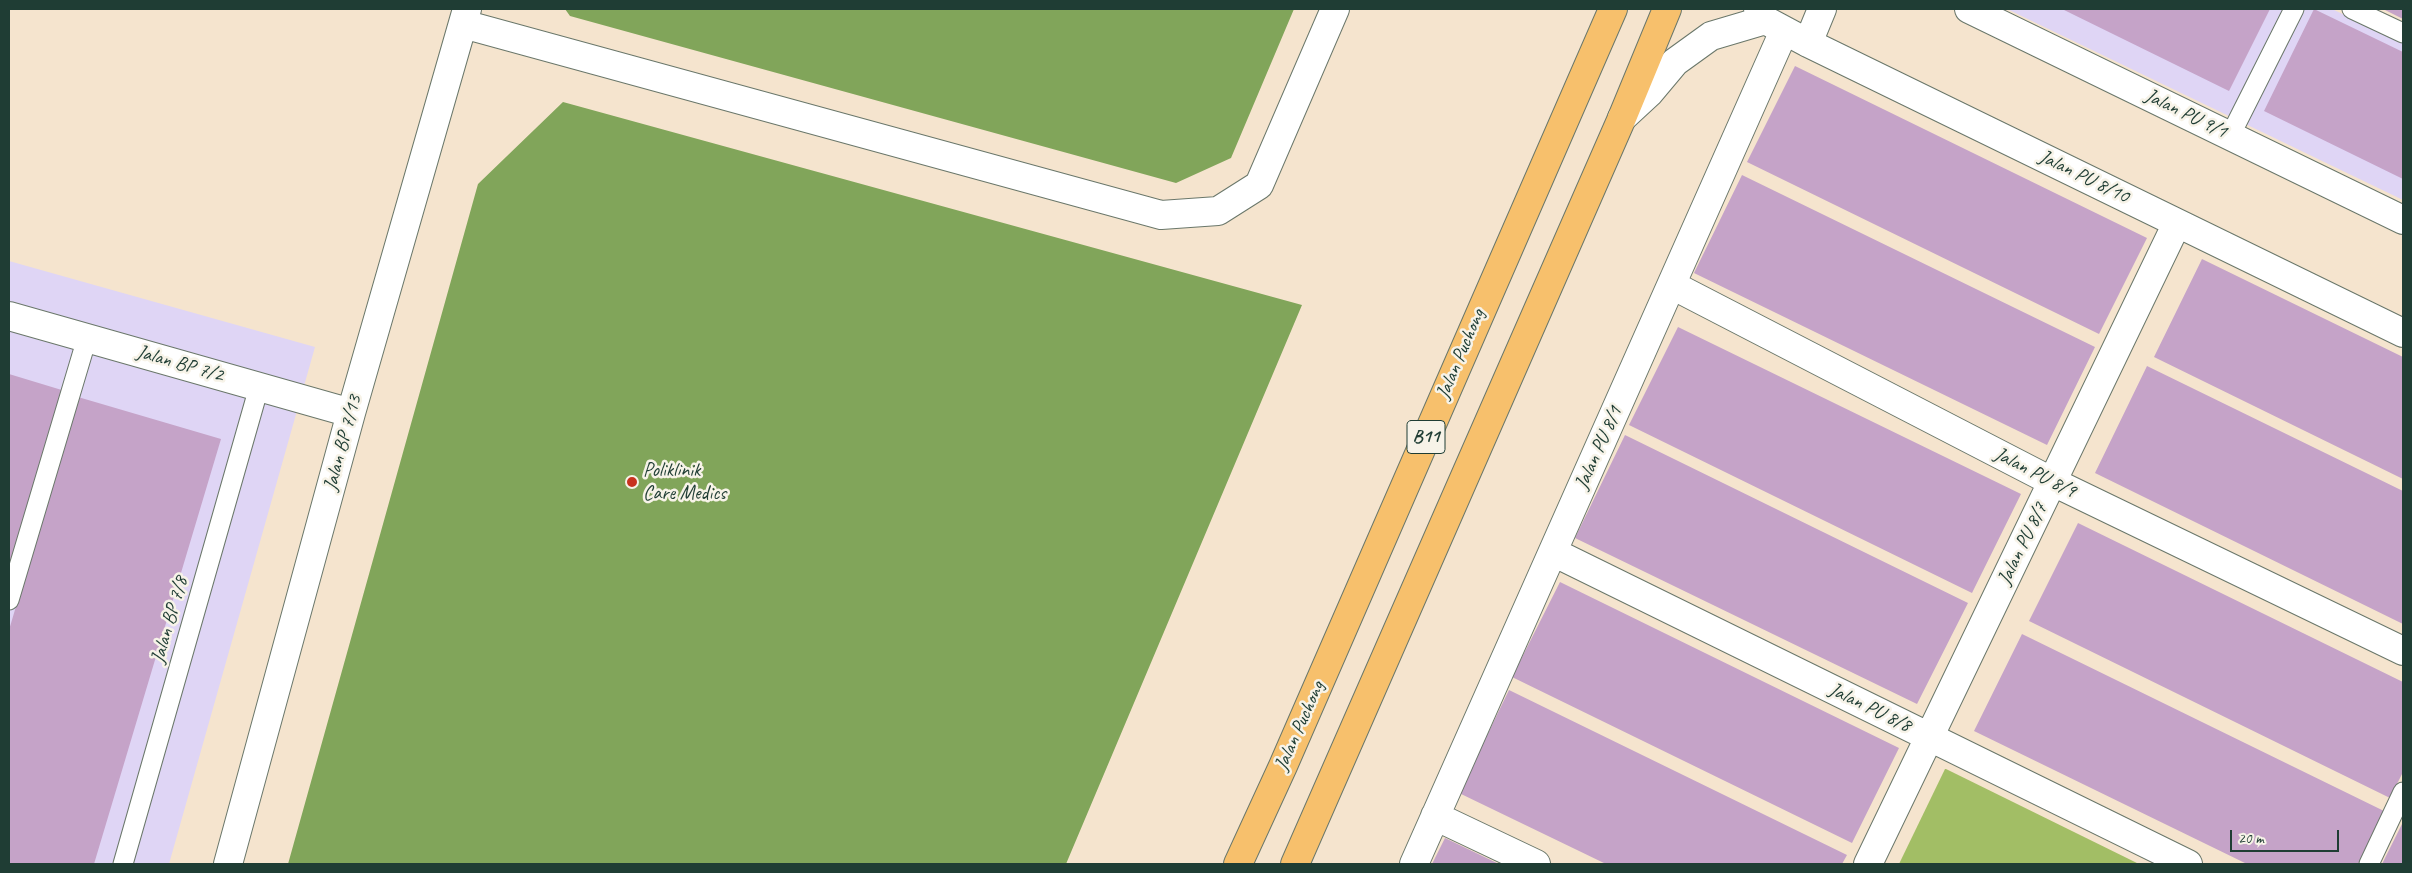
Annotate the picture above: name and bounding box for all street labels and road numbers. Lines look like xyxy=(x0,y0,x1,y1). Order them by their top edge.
street label: Jalan PU 9/1 xyxy=(2141,84,2231,144)
street label: Jalan PU 8/10 xyxy=(2035,145,2133,209)
street label: Jalan Puchong xyxy=(1431,305,1491,403)
street label: Jalan BP 7/2 xyxy=(134,340,226,388)
street label: Jalan BP 7/13 xyxy=(319,393,367,493)
street label: Jalan PU 8/1 xyxy=(1570,403,1628,493)
road number: B11 xyxy=(1407,421,1445,454)
street label: Jalan PU 8/9 xyxy=(1990,442,2080,504)
street label: Jalan PU 8/7 xyxy=(1993,499,2053,589)
street label: Jalan BP 7/8 xyxy=(146,574,194,666)
street label: Jalan Puchong xyxy=(1270,678,1330,774)
street label: Jalan PU 8/8 xyxy=(1825,678,1915,738)

